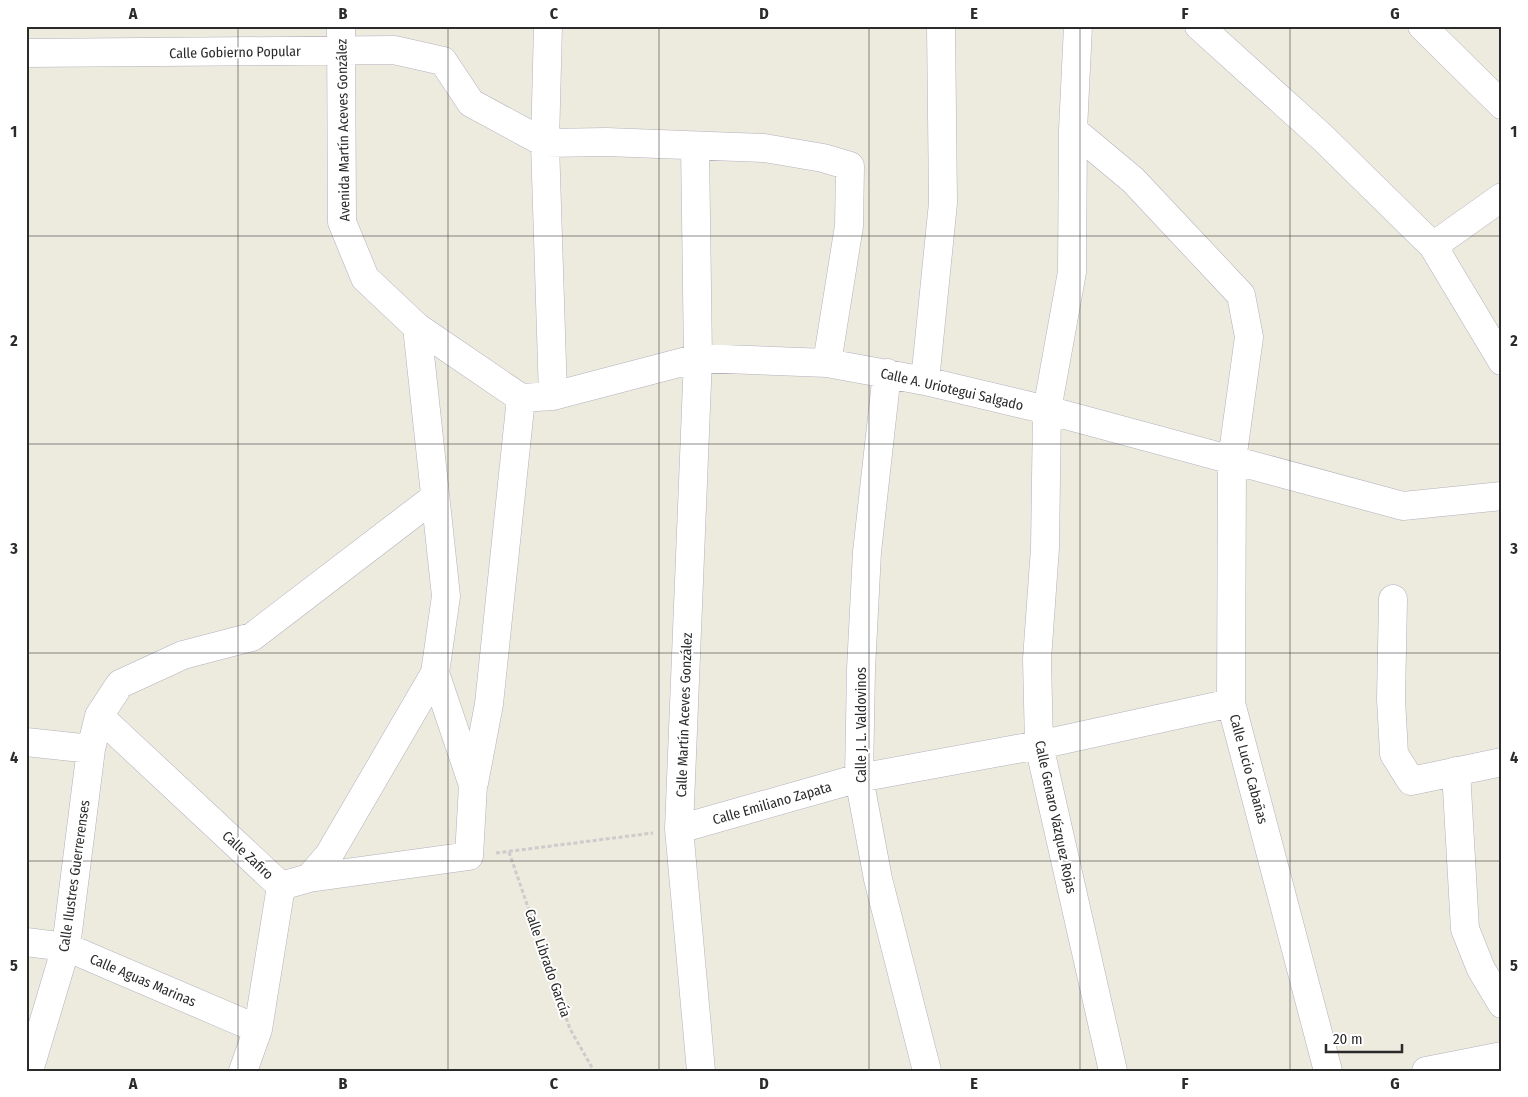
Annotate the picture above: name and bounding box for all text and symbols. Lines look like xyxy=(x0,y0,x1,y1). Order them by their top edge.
text: A xyxy=(128,4,138,23)
text: B xyxy=(339,4,348,23)
text: C xyxy=(550,4,559,23)
text: D xyxy=(759,4,769,23)
text: E xyxy=(970,4,978,23)
text: F xyxy=(1181,4,1189,23)
text: G xyxy=(1390,4,1400,23)
street label: Avenida Martín Aceves González xyxy=(333,38,354,221)
street label: Calle Gobierno Popular xyxy=(169,43,301,62)
text: 1 xyxy=(11,122,17,141)
text: 1 xyxy=(1511,122,1517,141)
text: 2 xyxy=(9,331,18,350)
text: 2 xyxy=(1509,331,1518,350)
street label: Calle A. Uriotegui Salgado xyxy=(879,365,1025,414)
text: 3 xyxy=(9,539,18,558)
text: 3 xyxy=(1509,539,1518,558)
street label: Calle Martín Aceves González xyxy=(673,632,696,798)
street label: Calle J. L. Valdovinos xyxy=(853,667,870,783)
street label: Calle Lucio Cabañas xyxy=(1226,712,1271,826)
street label: Calle Genaro Vázquez Rojas xyxy=(1031,739,1080,895)
text: 4 xyxy=(10,748,18,767)
text: 4 xyxy=(1510,748,1518,767)
street label: Calle Emiliano Zapata xyxy=(711,778,834,829)
street label: Calle Ilustres Guerrerenses xyxy=(55,799,94,953)
street label: Calle Zafiro xyxy=(219,827,277,883)
street label: Calle Librado García xyxy=(521,907,574,1020)
street label: Calle Aguas Marinas xyxy=(87,950,198,1011)
text: 5 xyxy=(10,956,18,975)
text: 5 xyxy=(1510,956,1518,975)
scale bar xyxy=(1326,1022,1402,1054)
text: 20 m xyxy=(1333,1030,1363,1048)
text: A xyxy=(128,1074,138,1093)
text: B xyxy=(339,1074,348,1093)
text: C xyxy=(550,1074,559,1093)
text: D xyxy=(759,1074,769,1093)
text: E xyxy=(970,1074,978,1093)
text: F xyxy=(1181,1074,1189,1093)
text: G xyxy=(1390,1074,1400,1093)

